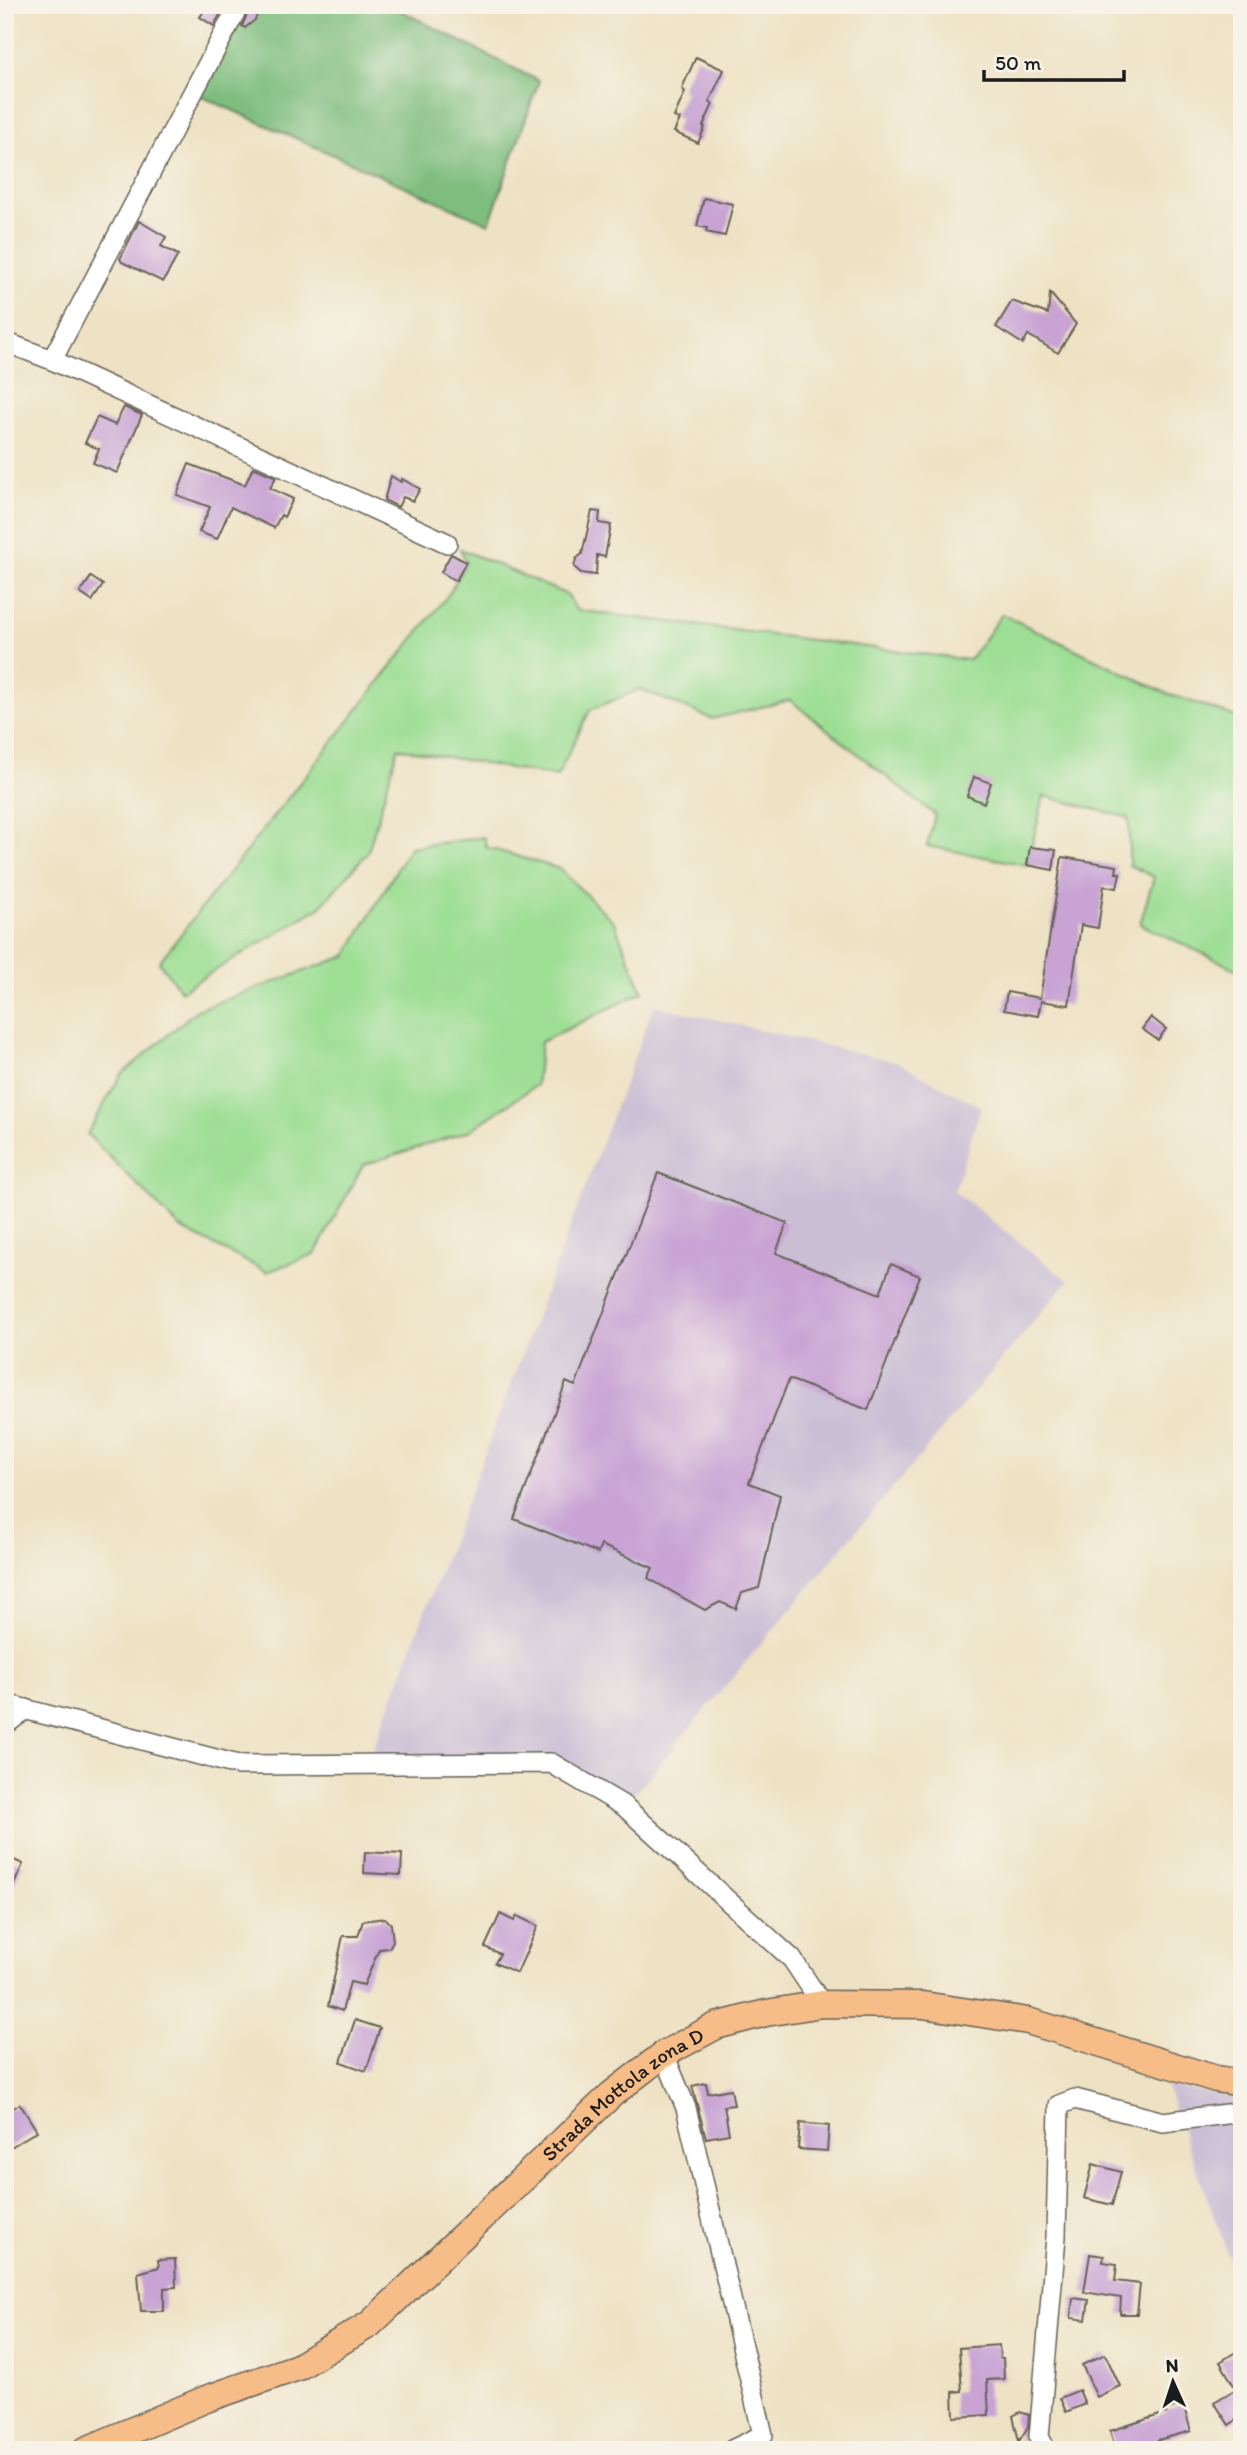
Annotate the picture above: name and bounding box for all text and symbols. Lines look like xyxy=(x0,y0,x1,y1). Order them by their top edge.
scale bar xyxy=(984,38,1124,82)
text: 50 m xyxy=(995,50,1042,75)
street label: Strada Mottola zona D xyxy=(536,2022,708,2166)
north arrow xyxy=(1138,2346,1208,2416)
text: N xyxy=(1165,2354,1179,2377)

